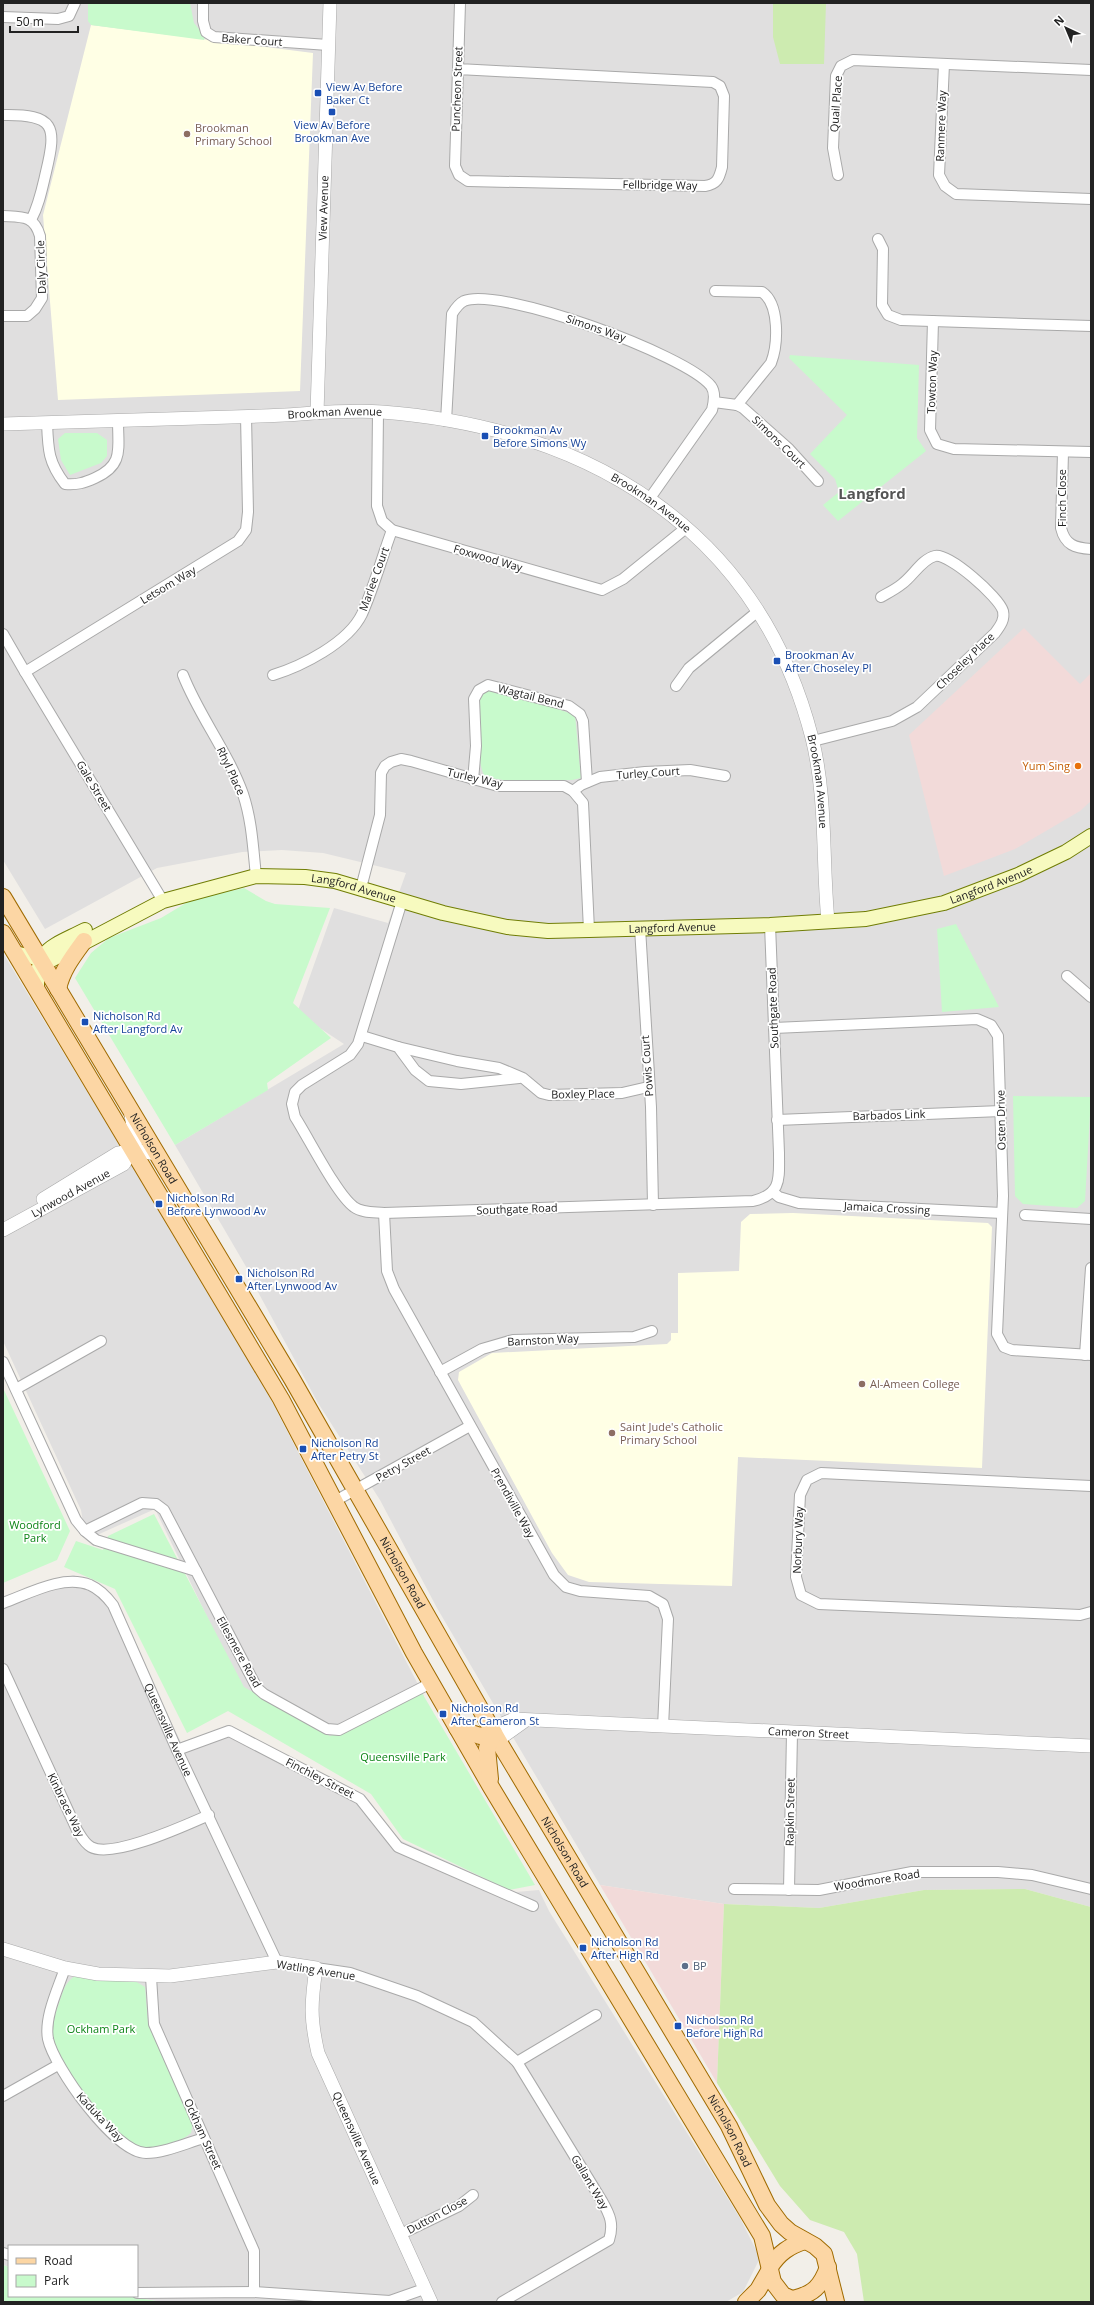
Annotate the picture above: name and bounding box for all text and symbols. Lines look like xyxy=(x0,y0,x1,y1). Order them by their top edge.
scale bar xyxy=(10,8,78,34)
north arrow xyxy=(1046,8,1086,48)
text: N xyxy=(1050,12,1067,29)
text: 50 m xyxy=(16,13,44,30)
street label: Baker Court xyxy=(221,30,283,49)
street label: Puncheon Street xyxy=(448,46,465,132)
street label: Quail Place xyxy=(826,75,845,133)
place label: View Av Before Baker Ct xyxy=(326,79,402,107)
marker: View Av Before Baker Ct xyxy=(313,88,323,98)
street label: Ranmere Way xyxy=(932,90,949,162)
marker: View Av Before Brookman Ave xyxy=(327,107,337,117)
place label: View Av Before Brookman Ave xyxy=(294,117,370,145)
place label: Brookman Primary School xyxy=(195,120,272,148)
marker: Brookman Primary School xyxy=(182,129,192,139)
street label: View Avenue xyxy=(314,175,332,241)
street label: Fellbridge Way xyxy=(622,176,698,193)
street label: Daly Circle xyxy=(32,240,49,294)
street label: Simons Way xyxy=(564,310,628,345)
street label: Towton Way xyxy=(923,350,940,414)
street label: Brookman Avenue xyxy=(287,403,383,422)
street label: Simons Court xyxy=(749,412,809,471)
place label: Brookman Av Before Simons Wy xyxy=(493,422,587,450)
marker: Brookman Av Before Simons Wy xyxy=(480,431,490,441)
street label: Brookman Avenue xyxy=(608,469,695,536)
street label: Finch Close xyxy=(1054,469,1069,527)
district label: Langford xyxy=(838,483,906,503)
street label: Foxwood Way xyxy=(452,540,525,575)
street label: Marlee Court xyxy=(355,545,392,613)
street label: Letsom Way xyxy=(137,562,199,607)
street label: Choseley Place xyxy=(932,629,997,692)
place label: Brookman Av After Choseley Pl xyxy=(785,647,872,675)
marker: Brookman Av After Choseley Pl xyxy=(772,656,782,666)
street label: Wagtail Bend xyxy=(497,680,566,711)
street label: Brookman Avenue xyxy=(804,733,831,829)
street label: Rhyl Place xyxy=(214,744,249,797)
street label: Gale Street xyxy=(73,758,115,814)
place label: Yum Sing xyxy=(1023,758,1070,773)
marker: Yum Sing xyxy=(1073,761,1083,771)
street label: Turley Court xyxy=(616,763,680,782)
street label: Turley Way xyxy=(446,764,505,791)
street label: Langford Avenue xyxy=(947,861,1035,907)
street label: Langford Avenue xyxy=(310,870,398,906)
street label: Langford Avenue xyxy=(628,918,716,936)
street label: Southgate Road xyxy=(764,967,781,1049)
place label: Nicholson Rd After Langford Av xyxy=(93,1008,183,1036)
marker: Nicholson Rd After Langford Av xyxy=(80,1017,90,1027)
street label: Powis Court xyxy=(637,1035,656,1097)
street label: Boxley Place xyxy=(551,1085,615,1102)
street label: Osten Drive xyxy=(992,1090,1009,1150)
street label: Barbados Link xyxy=(852,1106,926,1123)
street label: Nicholson Road xyxy=(127,1110,181,1186)
street label: Lynwood Avenue xyxy=(28,1165,112,1220)
place label: Nicholson Rd Before Lynwood Av xyxy=(167,1190,266,1218)
street label: Jamaica Crossing xyxy=(842,1198,931,1217)
marker: Nicholson Rd Before Lynwood Av xyxy=(154,1199,164,1209)
street label: Southgate Road xyxy=(476,1200,558,1217)
place label: Nicholson Rd After Lynwood Av xyxy=(247,1265,337,1293)
marker: Nicholson Rd After Lynwood Av xyxy=(234,1274,244,1284)
street label: Barnston Way xyxy=(507,1330,580,1349)
place label: Al-Ameen College xyxy=(870,1376,960,1391)
marker: Al-Ameen College xyxy=(857,1379,867,1389)
place label: Saint Jude's Catholic Primary School xyxy=(620,1419,723,1447)
marker: Saint Jude's Catholic Primary School xyxy=(607,1428,617,1438)
place label: Nicholson Rd After Petry St xyxy=(311,1435,379,1463)
street label: Petry Street xyxy=(373,1442,433,1485)
marker: Nicholson Rd After Petry St xyxy=(298,1444,308,1454)
street label: Prendiville Way xyxy=(488,1465,539,1541)
street label: Norbury Way xyxy=(789,1505,806,1574)
park label: Woodford Park xyxy=(9,1517,61,1545)
street label: Nicholson Road xyxy=(377,1534,429,1611)
street label: Ellesmere Road xyxy=(214,1613,265,1690)
street label: Queensville Avenue xyxy=(141,1680,196,1779)
place label: Nicholson Rd After Cameron St xyxy=(451,1700,539,1728)
marker: Nicholson Rd After Cameron St xyxy=(438,1709,448,1719)
street label: Cameron Street xyxy=(768,1723,849,1742)
park label: Queensville Park xyxy=(360,1749,446,1764)
street label: Finchley Street xyxy=(283,1754,357,1801)
street label: Kinbrace Way xyxy=(44,1770,89,1840)
street label: Rapkin Street xyxy=(781,1778,798,1846)
street label: Nicholson Road xyxy=(538,1813,592,1890)
street label: Woodmore Road xyxy=(833,1865,921,1894)
place label: Nicholson Rd After High Rd xyxy=(591,1934,659,1962)
marker: Nicholson Rd After High Rd xyxy=(578,1943,588,1953)
street label: Watling Avenue xyxy=(276,1956,357,1983)
place label: BP xyxy=(693,1958,707,1973)
marker: BP xyxy=(680,1961,690,1971)
place label: Nicholson Rd Before High Rd xyxy=(686,2012,763,2040)
park label: Ockham Park xyxy=(67,2021,135,2036)
marker: Nicholson Rd Before High Rd xyxy=(673,2021,683,2031)
street label: Kaduka Way xyxy=(73,2089,128,2145)
street label: Queensville Avenue xyxy=(329,2089,385,2187)
street label: Nicholson Road xyxy=(705,2091,756,2169)
street label: Ockham Street xyxy=(181,2096,226,2172)
street label: Gallant Way xyxy=(568,2152,613,2212)
street label: Dutton Close xyxy=(404,2192,470,2237)
legend xyxy=(8,2245,138,2297)
text: Road xyxy=(44,2252,73,2269)
text: Park xyxy=(44,2272,70,2289)

